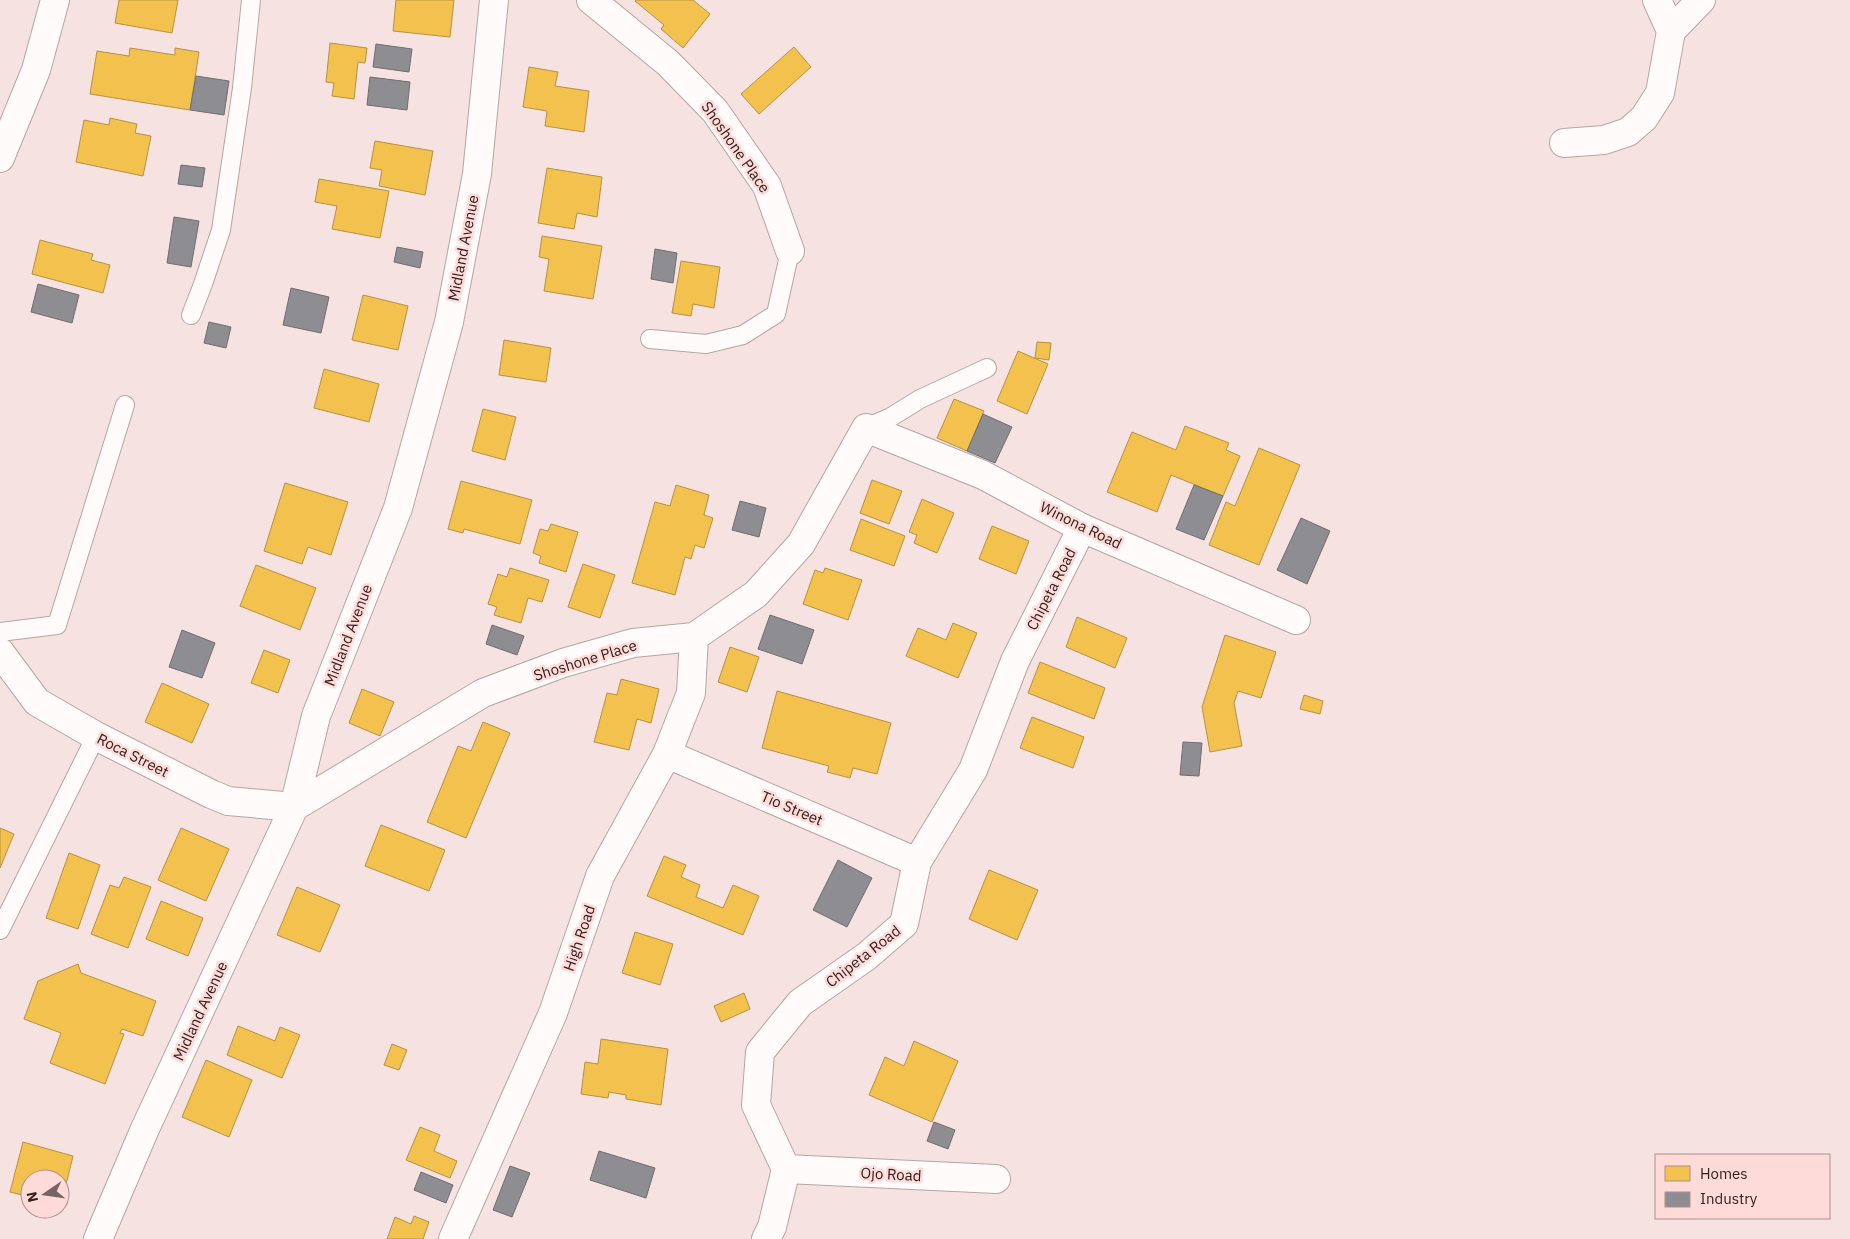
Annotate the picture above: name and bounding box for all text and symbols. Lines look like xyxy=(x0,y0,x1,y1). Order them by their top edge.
street label: Shoshone Place xyxy=(698,98,774,196)
street label: Midland Avenue xyxy=(443,193,483,303)
street label: Winona Road xyxy=(1037,497,1125,553)
street label: Chipeta Road xyxy=(1022,545,1080,633)
street label: Midland Avenue xyxy=(320,581,376,689)
street label: Shoshone Place xyxy=(531,635,639,685)
street label: Roca Street xyxy=(94,729,172,781)
street label: Tio Street xyxy=(758,786,826,830)
street label: High Road xyxy=(559,902,599,974)
street label: Chipeta Road xyxy=(822,921,904,991)
street label: Midland Avenue xyxy=(169,958,231,1064)
legend xyxy=(1655,1154,1830,1219)
street label: Ojo Road xyxy=(860,1163,922,1185)
text: Homes xyxy=(1700,1164,1748,1183)
north arrow xyxy=(20,1169,70,1219)
text: Industry xyxy=(1700,1189,1758,1208)
text: N xyxy=(22,1190,42,1204)

